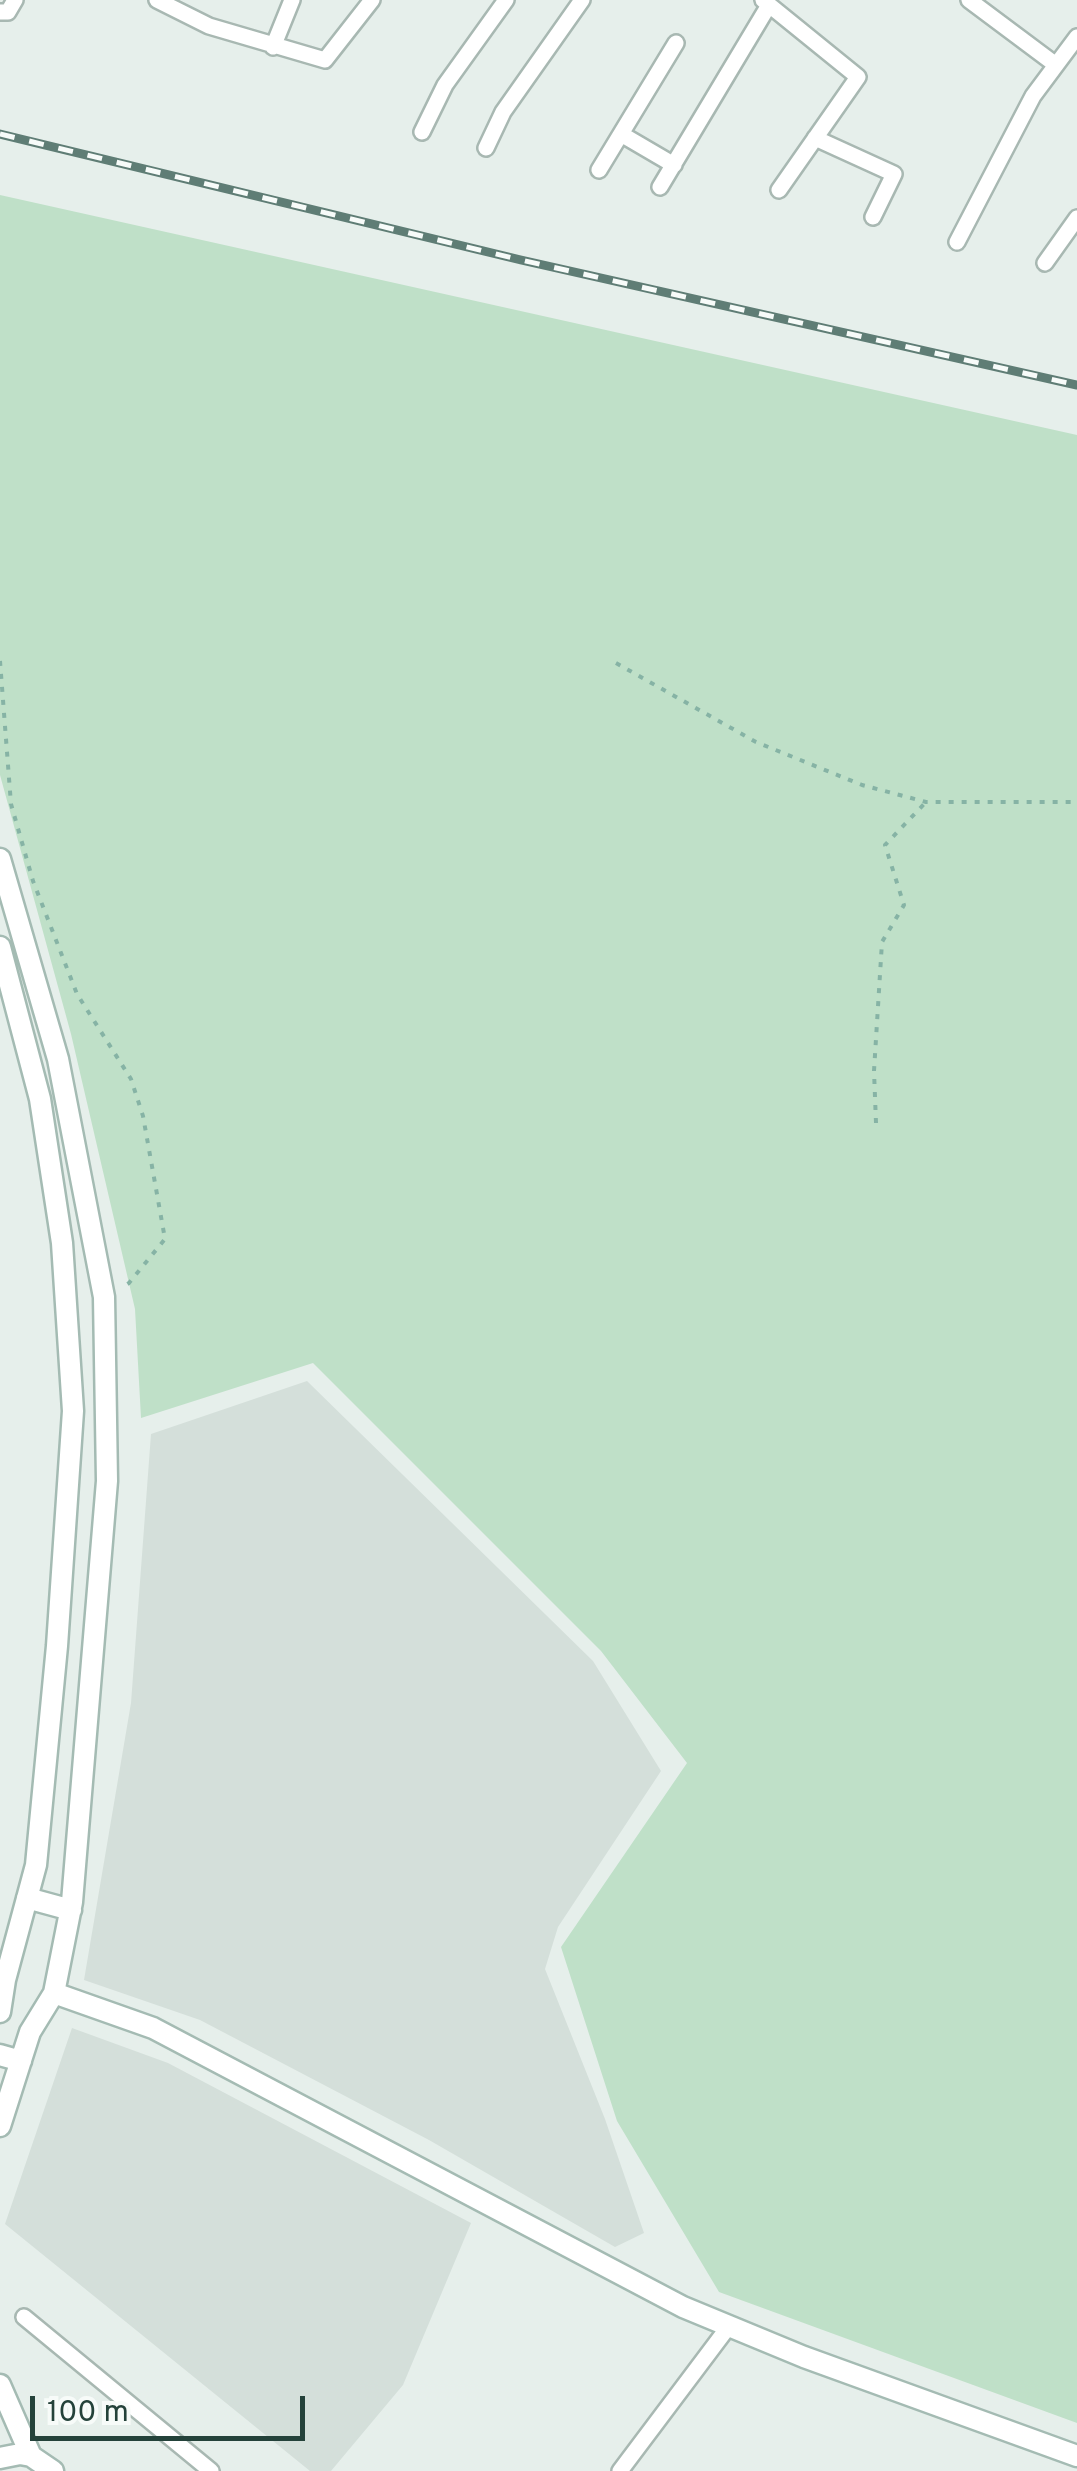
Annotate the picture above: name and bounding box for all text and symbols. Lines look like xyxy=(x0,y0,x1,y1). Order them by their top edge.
scale bar xyxy=(35,2376,310,2438)
text: 100 m xyxy=(47,2395,129,2432)

